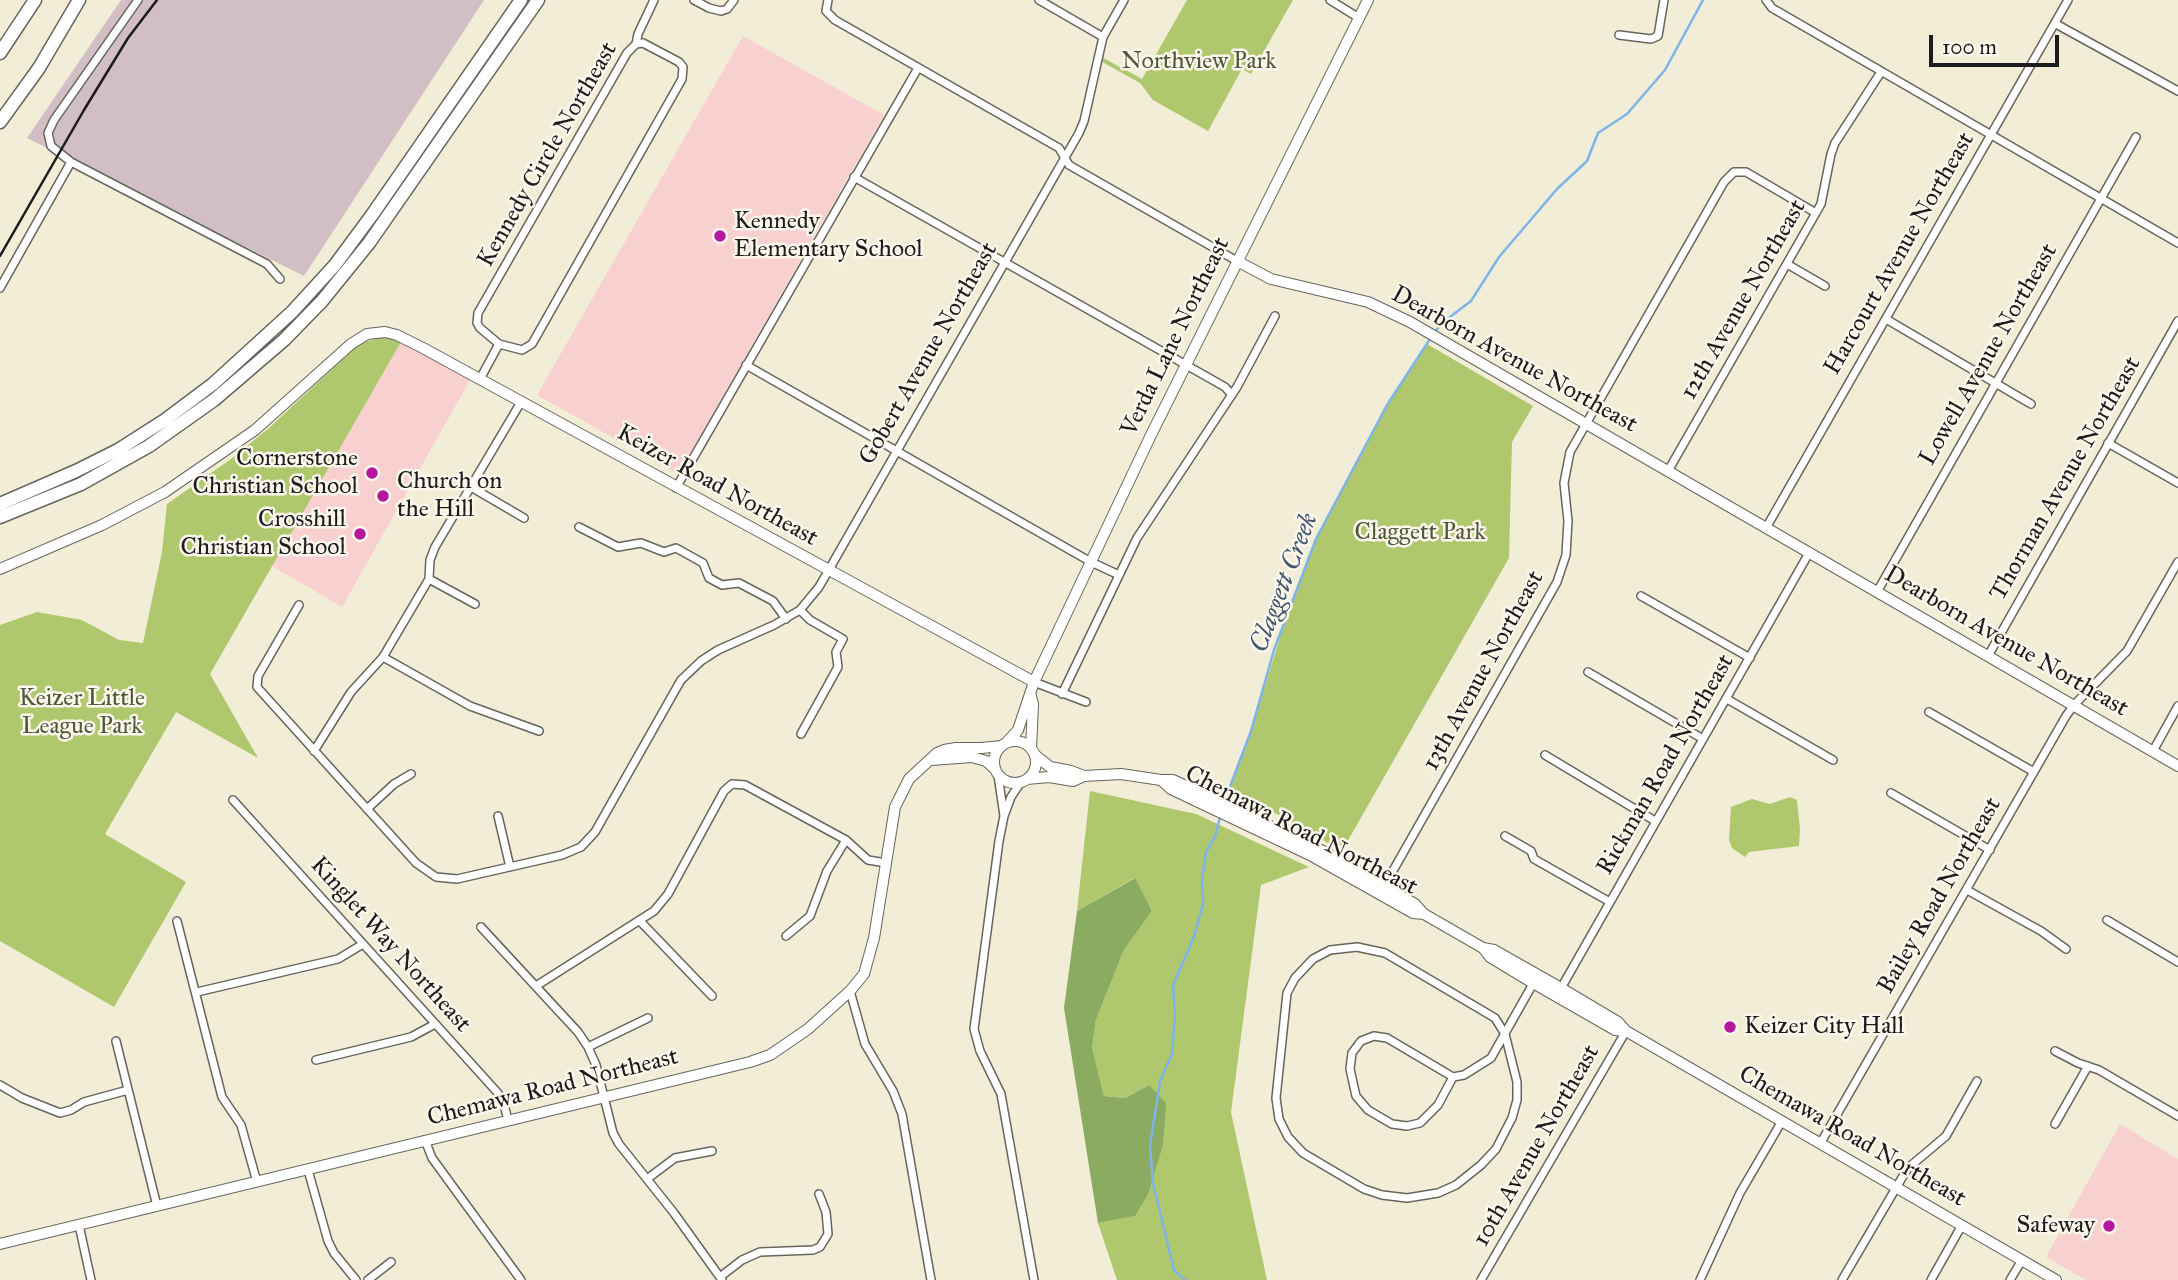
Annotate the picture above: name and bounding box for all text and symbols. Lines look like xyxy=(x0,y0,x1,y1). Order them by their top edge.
scale bar xyxy=(1933,21,2062,65)
text: 100 m xyxy=(1942,34,1997,60)
street label: Kennedy Circle Northeast xyxy=(472,37,624,273)
park label: Northview Park xyxy=(1121,48,1277,76)
street label: Harcourt Avenue Northeast xyxy=(1819,128,1981,380)
street label: 12th Avenue Northeast xyxy=(1675,195,1813,405)
place label: Kennedy Elementary School xyxy=(734,208,923,264)
marker: Kennedy Elementary School xyxy=(712,228,728,244)
street label: Verda Lane Northeast xyxy=(1115,233,1237,441)
street label: Gobert Avenue Northeast xyxy=(854,238,1004,470)
street label: Lowell Avenue Northeast xyxy=(1914,239,2064,471)
street label: Dearborn Avenue Northeast xyxy=(1386,280,1642,440)
street label: Thorman Avenue Northeast xyxy=(1984,352,2148,606)
street label: Keizer Road Northeast xyxy=(612,419,822,553)
place label: Cornerstone Christian School xyxy=(192,445,358,501)
marker: Cornerstone Christian School xyxy=(364,465,380,481)
place label: Church on the Hill xyxy=(397,468,502,524)
marker: Church on the Hill xyxy=(375,488,391,504)
place label: Crosshill Christian School xyxy=(180,506,346,562)
water label: Claggett Creek xyxy=(1244,509,1326,657)
park label: Claggett Park xyxy=(1355,519,1485,547)
marker: Crosshill Christian School xyxy=(352,526,368,542)
street label: Dearborn Avenue Northeast xyxy=(1879,560,2133,724)
street label: 13th Avenue Northeast xyxy=(1417,566,1551,776)
street label: Rickman Road Northeast xyxy=(1591,650,1741,880)
park label: Keizer Little League Park xyxy=(19,685,145,741)
street label: Chemawa Road Northeast xyxy=(1180,760,1422,902)
street label: Bailey Road Northeast xyxy=(1872,793,2008,999)
street label: Kinglet Way Northeast xyxy=(304,851,476,1039)
place label: Keizer City Hall xyxy=(1744,1013,1904,1041)
marker: Keizer City Hall xyxy=(1722,1019,1738,1035)
street label: 10th Avenue Northeast xyxy=(1468,1040,1606,1252)
street label: Chemawa Road Northeast xyxy=(425,1043,681,1133)
street label: Chemawa Road Northeast xyxy=(1733,1060,1971,1214)
place label: Safeway xyxy=(2016,1212,2095,1240)
marker: Safeway xyxy=(2101,1218,2117,1234)

